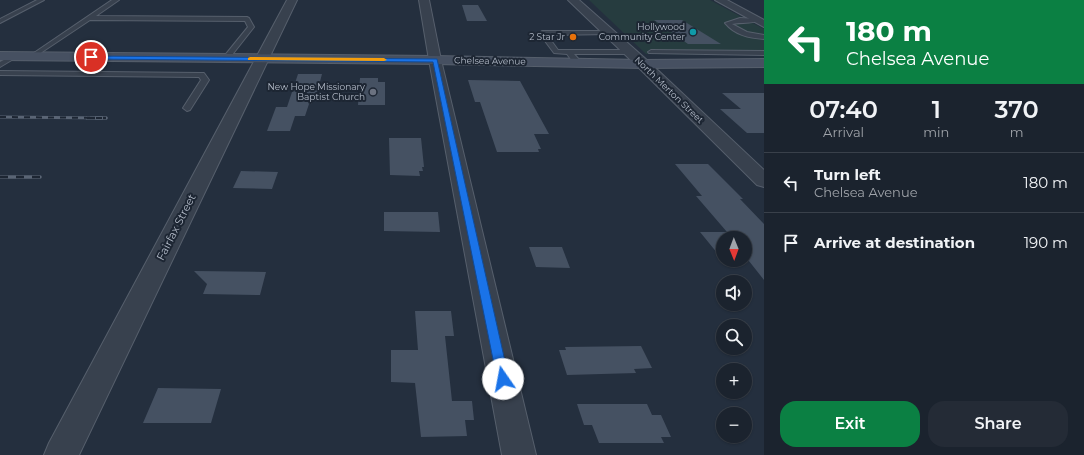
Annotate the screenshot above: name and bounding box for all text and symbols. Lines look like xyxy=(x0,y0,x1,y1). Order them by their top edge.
text: 180 m xyxy=(846,14,932,48)
icon: left xyxy=(780,16,832,68)
place label: Hollywood Community Center xyxy=(599,21,685,42)
marker: Hollywood Community Center xyxy=(688,27,698,37)
place label: 2 Star Jr xyxy=(529,31,565,42)
marker: 2 Star Jr xyxy=(568,32,578,42)
pin xyxy=(74,40,108,74)
icon: arrive xyxy=(80,46,102,68)
text: Chelsea Avenue xyxy=(846,48,989,70)
street label: Chelsea Avenue xyxy=(454,54,526,67)
street label: North Merton Street xyxy=(633,54,706,126)
place label: New Hope Missionary Baptist Church xyxy=(268,81,365,102)
marker: New Hope Missionary Baptist Church xyxy=(368,87,378,97)
text: 07:40 xyxy=(809,95,878,124)
text: 1 xyxy=(932,95,941,124)
text: 370 xyxy=(995,95,1039,124)
text: Arrival xyxy=(823,124,864,140)
text: min xyxy=(923,124,949,140)
text: m xyxy=(1010,124,1024,140)
text: Turn left xyxy=(814,165,881,184)
icon: left xyxy=(780,172,802,194)
text: 180 m xyxy=(1023,173,1068,192)
text: Chelsea Avenue xyxy=(814,184,918,200)
street label: Fairfax Street xyxy=(153,191,199,263)
north arrow xyxy=(716,231,752,267)
map controls xyxy=(716,231,752,443)
icon: arrive xyxy=(780,232,802,254)
text: Arrive at destination xyxy=(814,233,975,252)
text: 190 m xyxy=(1024,233,1068,252)
button: sound xyxy=(716,275,752,311)
button: search xyxy=(716,319,752,355)
position arrow xyxy=(482,358,524,400)
button: + xyxy=(716,363,752,399)
button: Exit xyxy=(780,401,920,447)
button: Share xyxy=(928,401,1068,447)
button: − xyxy=(716,407,752,443)

